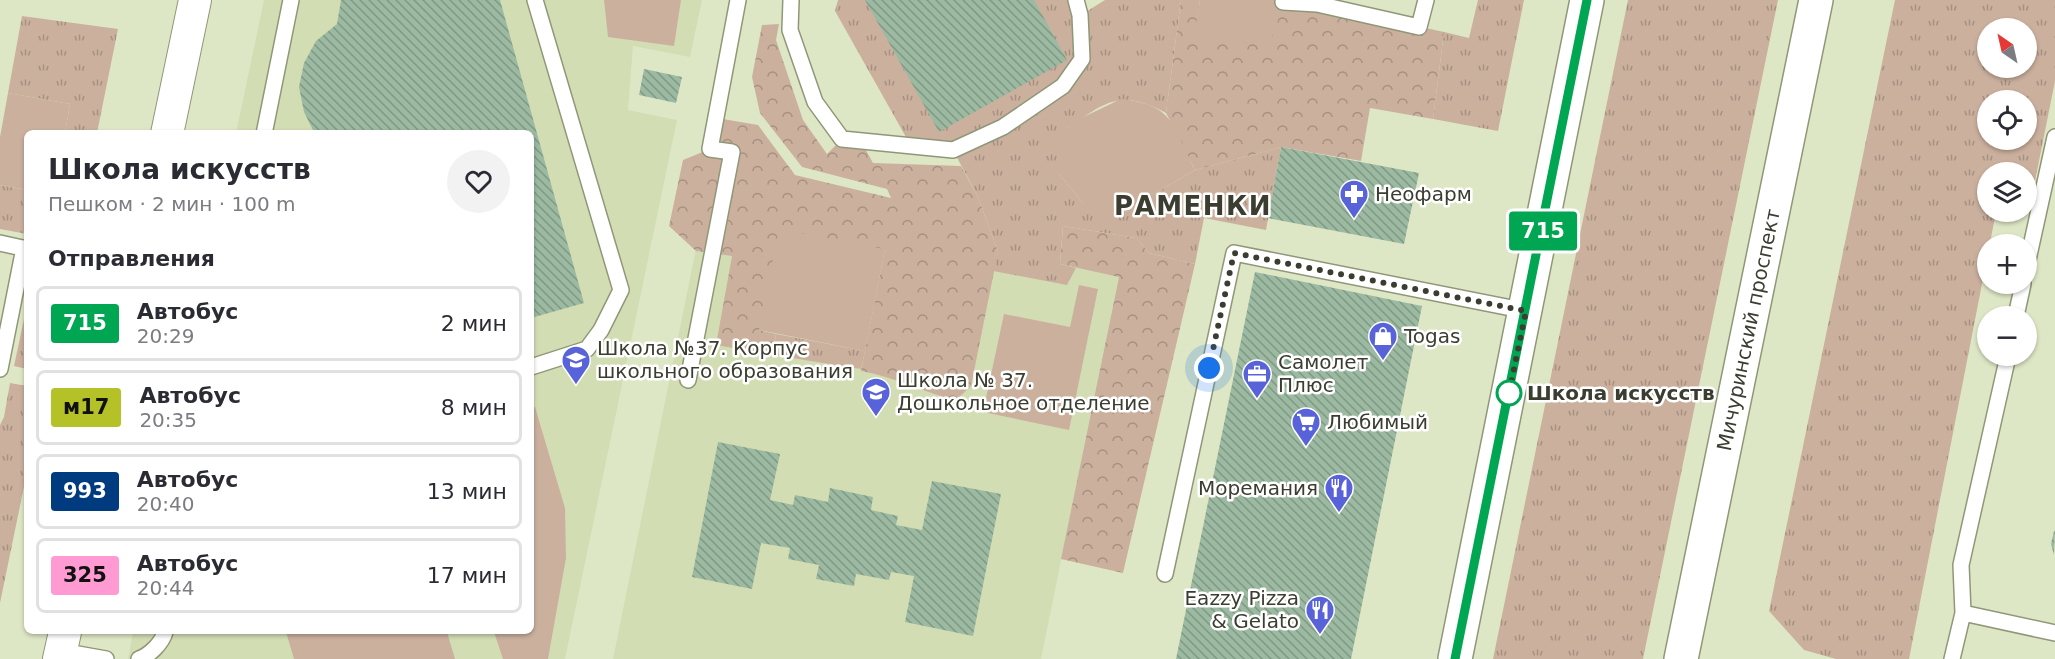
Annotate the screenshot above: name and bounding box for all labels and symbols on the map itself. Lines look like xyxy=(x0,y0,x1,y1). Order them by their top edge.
north arrow xyxy=(1977,18,2037,78)
pharmacy icon: Неофарм xyxy=(1338,178,1370,220)
place label: Неофарм xyxy=(1375,182,1472,206)
district label: РАМЕНКИ xyxy=(1114,191,1272,221)
street label: Мичуринский проспект xyxy=(1712,206,1785,453)
line badge: 715 xyxy=(1508,212,1578,250)
shop icon: Togas xyxy=(1367,320,1399,362)
place label: Togas xyxy=(1403,324,1460,348)
place label: Школа №37. Корпус школьного образования xyxy=(597,336,853,383)
school or university icon: Школа №37. Корпус школьного образования xyxy=(560,344,592,386)
place label: Самолет Плюс xyxy=(1278,350,1369,397)
your location xyxy=(1194,353,1224,383)
office icon: Самолет Плюс xyxy=(1241,358,1273,400)
place label: Школа № 37. Дошкольное отделение xyxy=(897,368,1150,415)
school or university icon: Школа № 37. Дошкольное отделение xyxy=(860,376,892,418)
marker: Школа искусств xyxy=(1496,380,1522,406)
place label: Школа искусств xyxy=(1527,381,1715,405)
supermarket icon: Любимый xyxy=(1290,406,1322,448)
place label: Любимый xyxy=(1327,410,1428,434)
restaurant icon: Моремания xyxy=(1323,472,1355,514)
place label: Моремания xyxy=(1198,476,1318,500)
place label: Eazzy Pizza & Gelato xyxy=(1184,586,1299,633)
restaurant icon: Eazzy Pizza & Gelato xyxy=(1304,594,1336,636)

